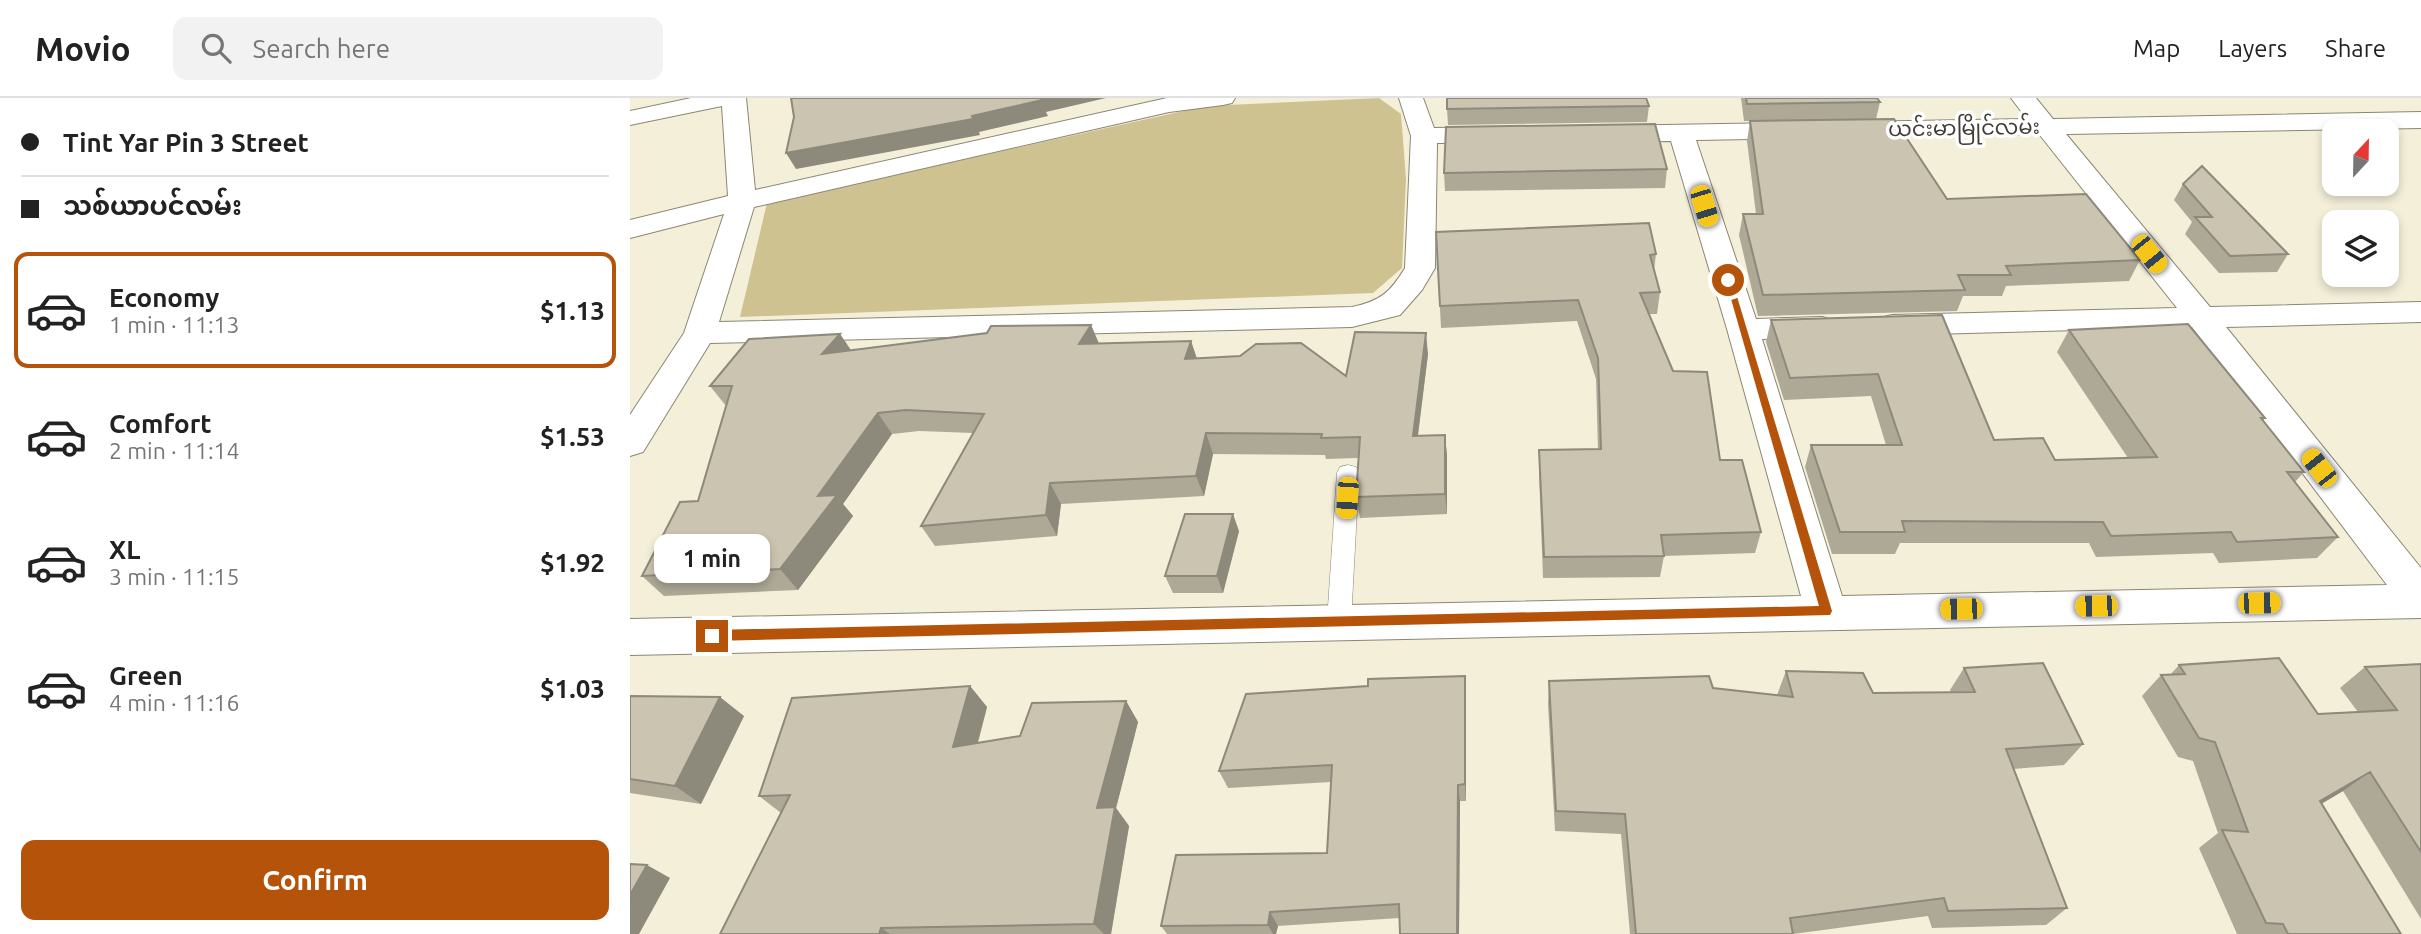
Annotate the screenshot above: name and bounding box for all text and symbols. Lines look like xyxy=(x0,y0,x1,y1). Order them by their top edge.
search box xyxy=(173,17,663,80)
icon: search xyxy=(197,29,235,67)
text: Movio xyxy=(35,30,131,67)
text: Search here xyxy=(253,34,390,63)
text: Map xyxy=(2133,35,2180,62)
text: Layers xyxy=(2218,35,2287,62)
text: Share xyxy=(2325,35,2386,62)
street label: ယင်းမာမြိုင်လမ်း xyxy=(1888,111,2040,146)
north arrow xyxy=(2322,119,2399,196)
map controls xyxy=(2322,119,2399,287)
text: Tint Yar Pin 3 Street xyxy=(63,128,309,157)
car xyxy=(1688,183,1721,229)
text: သစ်ယာပင်လမ်း xyxy=(63,191,242,220)
button: layers xyxy=(2322,210,2399,287)
car xyxy=(2128,231,2171,277)
route start xyxy=(1712,264,1744,296)
icon: car xyxy=(25,279,88,342)
text: Economy xyxy=(109,283,219,312)
text: $1.13 xyxy=(540,296,605,325)
text: 1 min · 11:13 xyxy=(109,312,240,337)
icon: car xyxy=(25,405,88,468)
text: Comfort xyxy=(109,409,212,438)
text: $1.53 xyxy=(540,422,605,451)
text: 2 min · 11:14 xyxy=(109,438,240,463)
car xyxy=(2298,445,2341,491)
car xyxy=(1336,476,1359,520)
icon: car xyxy=(25,531,88,594)
callout: 1 min xyxy=(654,534,770,584)
text: XL xyxy=(109,535,140,564)
text: 1 min xyxy=(683,546,741,571)
text: $1.92 xyxy=(540,548,605,577)
text: 3 min · 11:15 xyxy=(109,564,240,589)
car xyxy=(2238,592,2281,614)
car xyxy=(2075,595,2118,617)
car xyxy=(1940,598,1983,620)
route end xyxy=(696,620,728,652)
icon: car xyxy=(25,657,88,720)
text: Green xyxy=(109,661,183,690)
text: $1.03 xyxy=(540,674,605,703)
text: 4 min · 11:16 xyxy=(109,690,240,715)
button: Confirm xyxy=(21,840,609,920)

